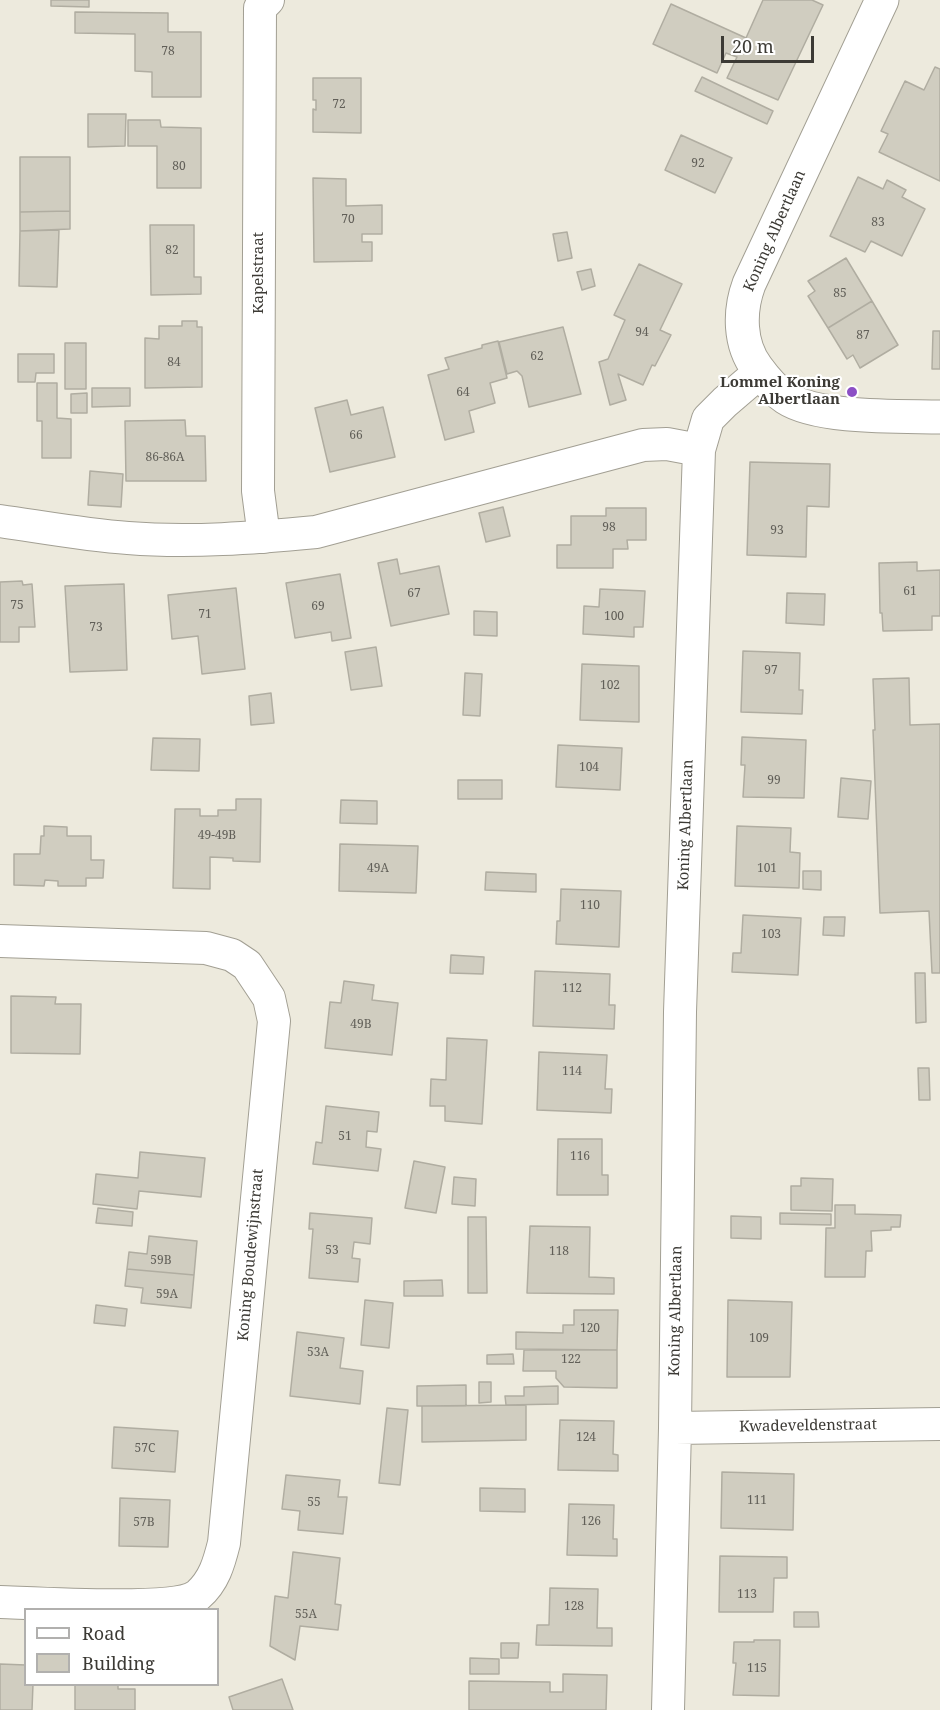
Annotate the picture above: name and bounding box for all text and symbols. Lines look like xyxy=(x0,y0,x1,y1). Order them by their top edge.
scale bar xyxy=(724,24,817,62)
text: 20 m xyxy=(732,34,774,58)
house number: 78 xyxy=(161,45,175,59)
house number: 72 xyxy=(332,98,346,112)
house number: 92 xyxy=(691,157,705,171)
house number: 80 xyxy=(172,160,186,174)
street label: Koning Albertlaan xyxy=(740,168,810,294)
house number: 70 xyxy=(341,213,355,227)
house number: 83 xyxy=(871,216,885,230)
street label: Kapelstraat xyxy=(250,232,268,314)
house number: 82 xyxy=(165,244,179,258)
house number: 85 xyxy=(833,287,847,301)
house number: 94 xyxy=(635,326,649,340)
house number: 87 xyxy=(856,329,870,343)
house number: 62 xyxy=(530,350,544,364)
house number: 84 xyxy=(167,356,181,370)
place label: Lommel Koning Albertlaan xyxy=(720,374,840,409)
marker: Lommel Koning Albertlaan xyxy=(845,385,859,399)
house number: 64 xyxy=(456,386,470,400)
house number: 66 xyxy=(349,429,363,443)
house number: 86-86A xyxy=(145,451,185,465)
house number: 98 xyxy=(602,521,616,535)
house number: 93 xyxy=(770,524,784,538)
house number: 61 xyxy=(903,585,917,599)
house number: 67 xyxy=(407,587,421,601)
house number: 75 xyxy=(10,599,24,613)
house number: 69 xyxy=(311,600,325,614)
house number: 71 xyxy=(198,608,212,622)
house number: 100 xyxy=(604,610,624,624)
house number: 73 xyxy=(89,621,103,635)
house number: 97 xyxy=(764,664,778,678)
house number: 102 xyxy=(600,679,620,693)
street label: Koning Albertlaan xyxy=(675,759,697,891)
house number: 104 xyxy=(579,761,599,775)
house number: 99 xyxy=(767,774,781,788)
house number: 49-49B xyxy=(198,829,236,843)
house number: 49A xyxy=(367,862,389,876)
house number: 101 xyxy=(757,862,777,876)
house number: 110 xyxy=(580,899,600,913)
house number: 103 xyxy=(761,928,781,942)
house number: 112 xyxy=(562,982,582,996)
house number: 49B xyxy=(350,1018,372,1032)
house number: 114 xyxy=(562,1065,582,1079)
house number: 51 xyxy=(338,1130,352,1144)
house number: 116 xyxy=(570,1150,590,1164)
street label: Koning Boudewijnstraat xyxy=(234,1168,268,1342)
house number: 53 xyxy=(325,1244,339,1258)
house number: 118 xyxy=(549,1245,569,1259)
street label: Koning Albertlaan xyxy=(666,1245,686,1377)
house number: 59B xyxy=(150,1254,172,1268)
house number: 59A xyxy=(156,1288,178,1302)
house number: 120 xyxy=(580,1322,600,1336)
house number: 109 xyxy=(749,1332,769,1346)
house number: 53A xyxy=(307,1346,329,1360)
house number: 122 xyxy=(561,1353,581,1367)
street label: Kwadeveldenstraat xyxy=(739,1416,877,1436)
house number: 124 xyxy=(576,1431,596,1445)
house number: 57C xyxy=(135,1442,155,1456)
house number: 111 xyxy=(747,1494,767,1508)
house number: 55 xyxy=(307,1496,321,1510)
house number: 126 xyxy=(581,1515,601,1529)
house number: 57B xyxy=(133,1516,155,1530)
house number: 113 xyxy=(737,1588,757,1602)
house number: 128 xyxy=(564,1600,584,1614)
legend xyxy=(24,1608,219,1686)
house number: 55A xyxy=(295,1608,317,1622)
text: Road xyxy=(82,1621,125,1645)
text: Building xyxy=(82,1651,155,1675)
house number: 115 xyxy=(747,1662,767,1676)

